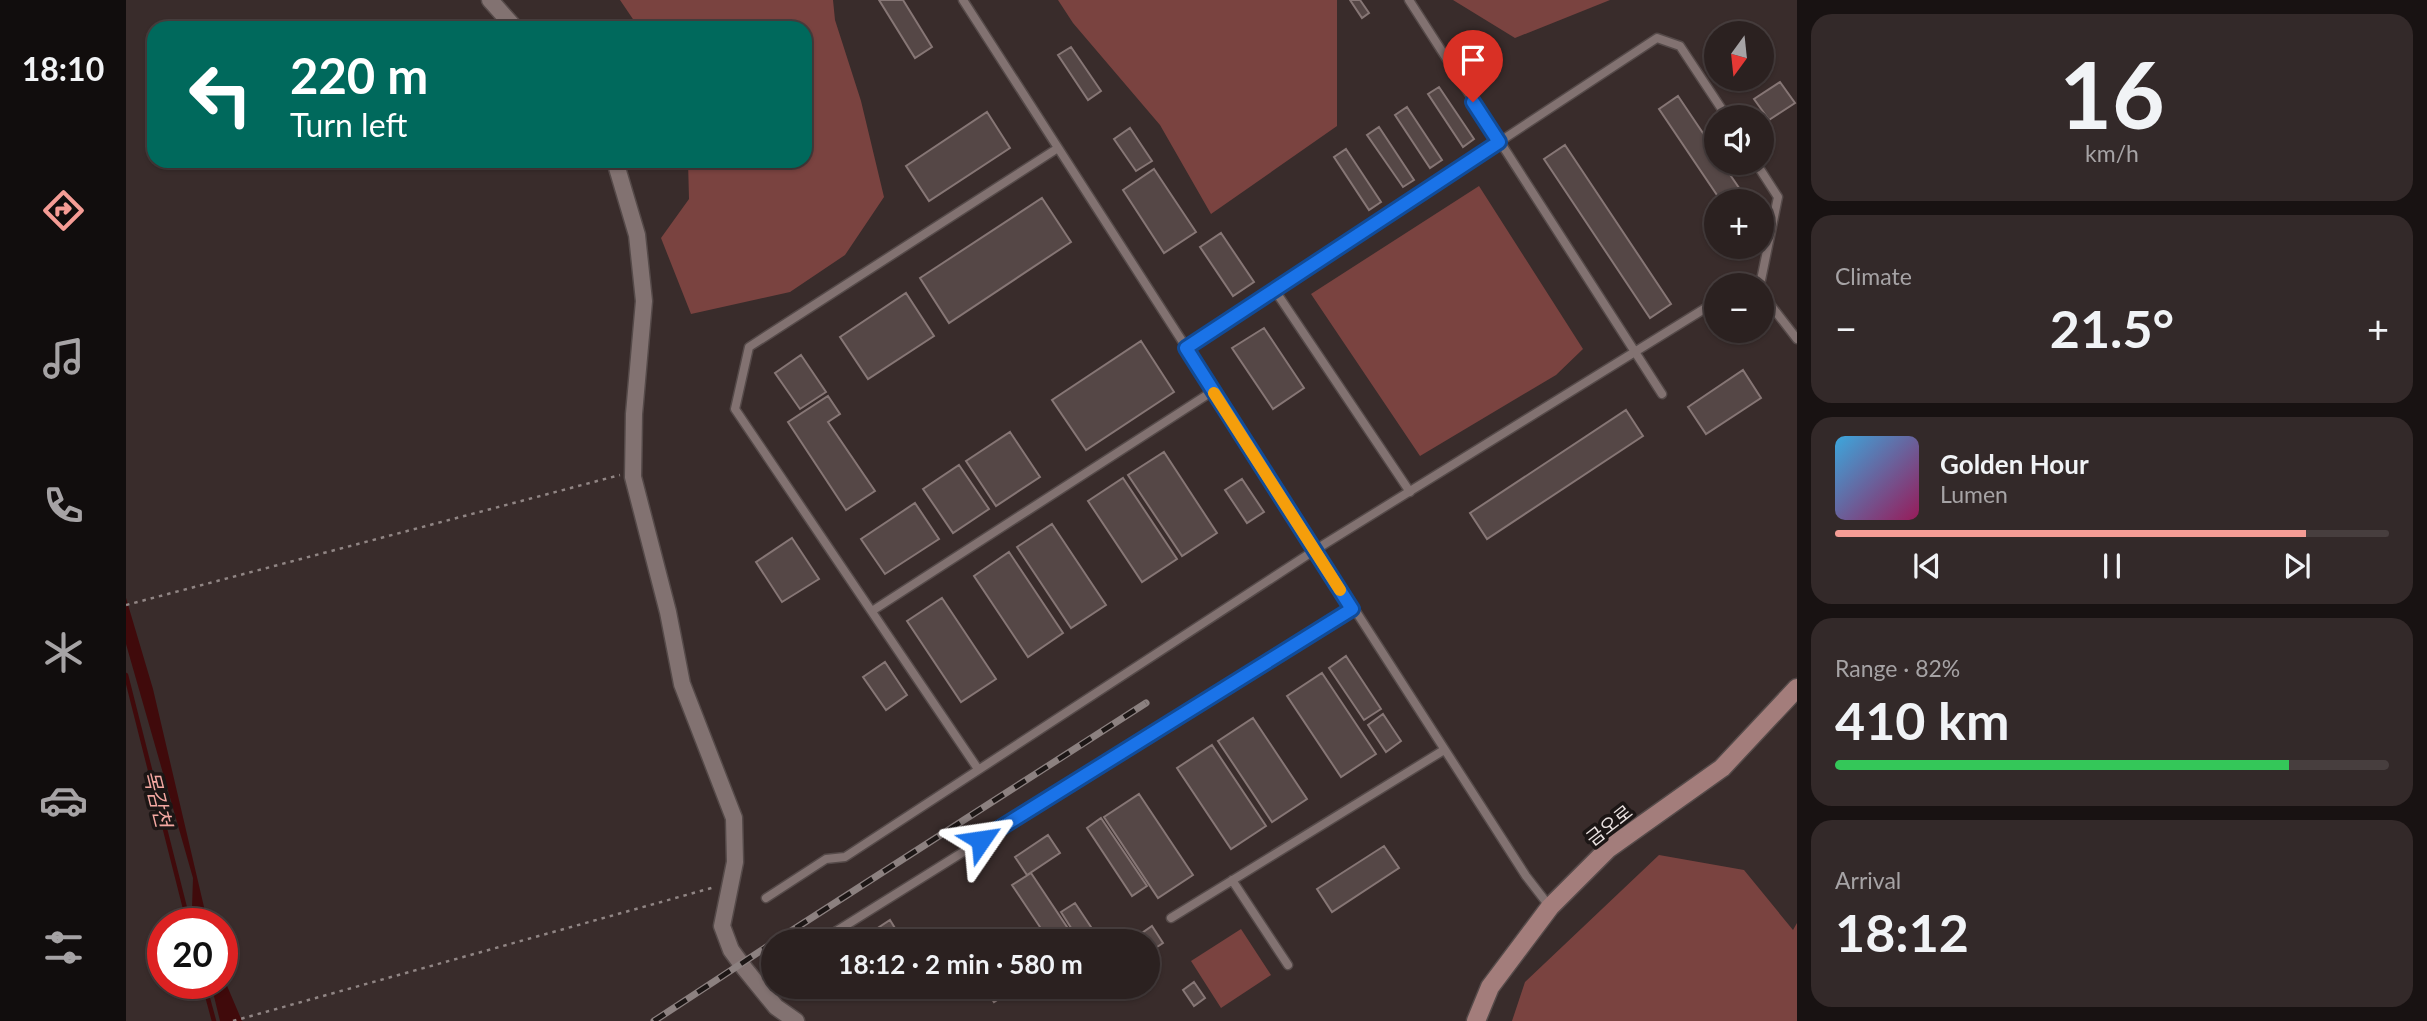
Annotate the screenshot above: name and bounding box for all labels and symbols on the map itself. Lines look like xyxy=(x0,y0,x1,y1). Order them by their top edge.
north arrow xyxy=(1704,21,1774,91)
pin xyxy=(1443,30,1503,102)
water label: 목감천 xyxy=(139,767,178,832)
street label: 금오로 xyxy=(1581,799,1636,850)
position arrow xyxy=(944,803,1018,877)
speed limit sign: 20 xyxy=(147,908,238,999)

